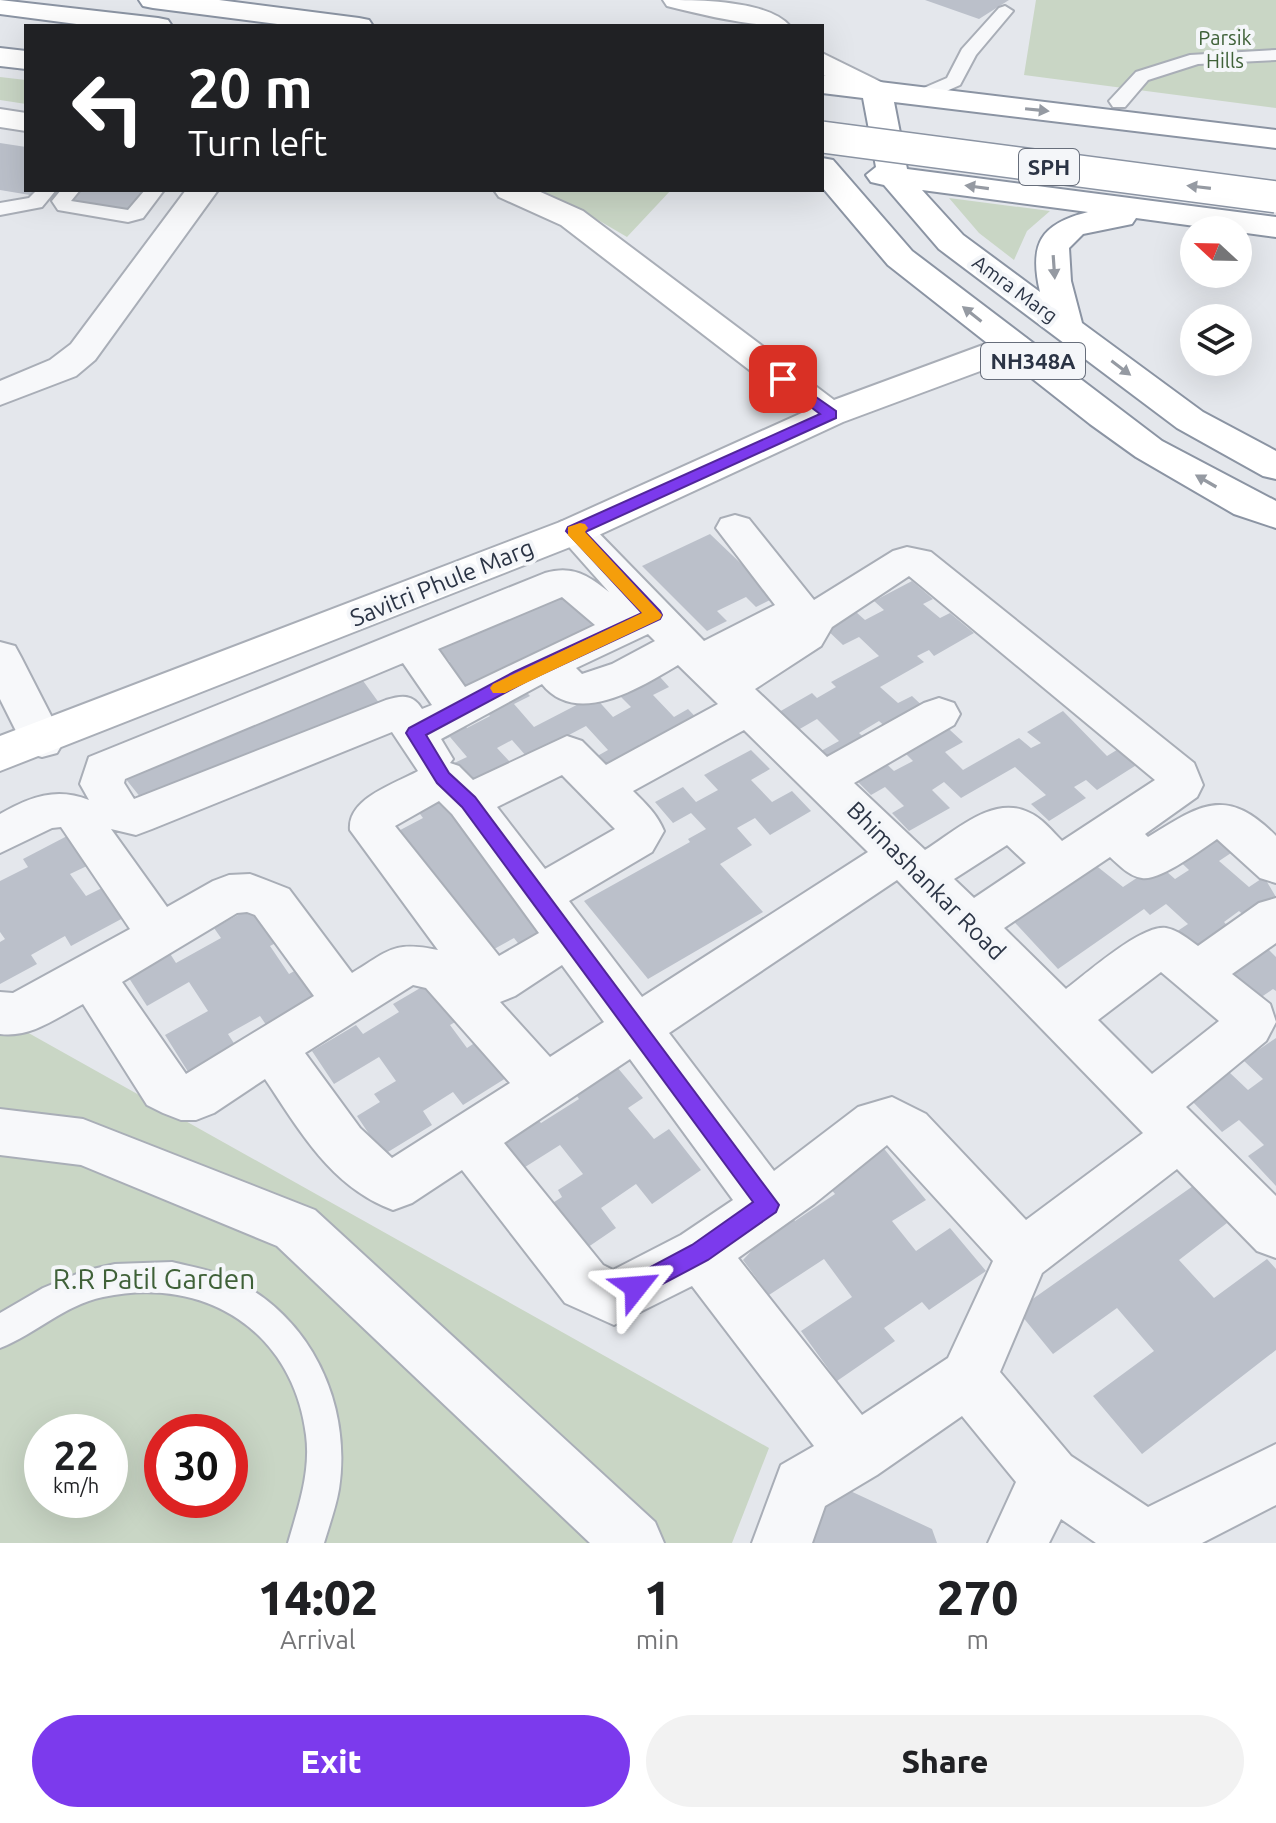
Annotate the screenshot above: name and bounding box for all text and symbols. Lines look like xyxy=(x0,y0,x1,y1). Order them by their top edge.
park label: Parsik Hills xyxy=(1198,26,1252,72)
icon: left xyxy=(56,56,160,160)
text: 20 m xyxy=(188,56,313,119)
one-way arrow xyxy=(1025,103,1050,116)
text: Turn left xyxy=(188,122,327,163)
road number: SPH xyxy=(1019,149,1079,185)
one-way arrow xyxy=(964,180,989,193)
one-way arrow xyxy=(1186,180,1211,193)
north arrow xyxy=(1180,216,1252,288)
map controls xyxy=(1180,216,1252,376)
street label: Amra Marg xyxy=(968,250,1062,327)
one-way arrow xyxy=(1048,255,1061,280)
button: layers xyxy=(1180,304,1252,376)
one-way arrow xyxy=(962,306,982,322)
road number: NH348A xyxy=(981,343,1085,379)
pin xyxy=(749,345,817,413)
icon: arrive xyxy=(761,357,805,401)
one-way arrow xyxy=(1111,359,1131,375)
one-way arrow xyxy=(1195,474,1217,488)
street label: Savitri Phule Marg xyxy=(346,533,537,632)
street label: Bhimashankar Road xyxy=(842,796,1011,965)
position arrow xyxy=(594,1245,678,1329)
park label: R.R Patil Garden xyxy=(53,1263,255,1294)
speed limit sign: 30 xyxy=(144,1414,248,1518)
text: 22 xyxy=(53,1433,99,1478)
text: km/h xyxy=(53,1474,99,1497)
text: 14:02 xyxy=(258,1570,378,1624)
text: 1 xyxy=(644,1570,671,1624)
text: 270 xyxy=(937,1570,1018,1624)
text: Arrival xyxy=(280,1625,356,1654)
text: min xyxy=(636,1625,679,1654)
text: m xyxy=(966,1625,989,1654)
button: Exit xyxy=(32,1715,630,1807)
button: Share xyxy=(646,1715,1244,1807)

